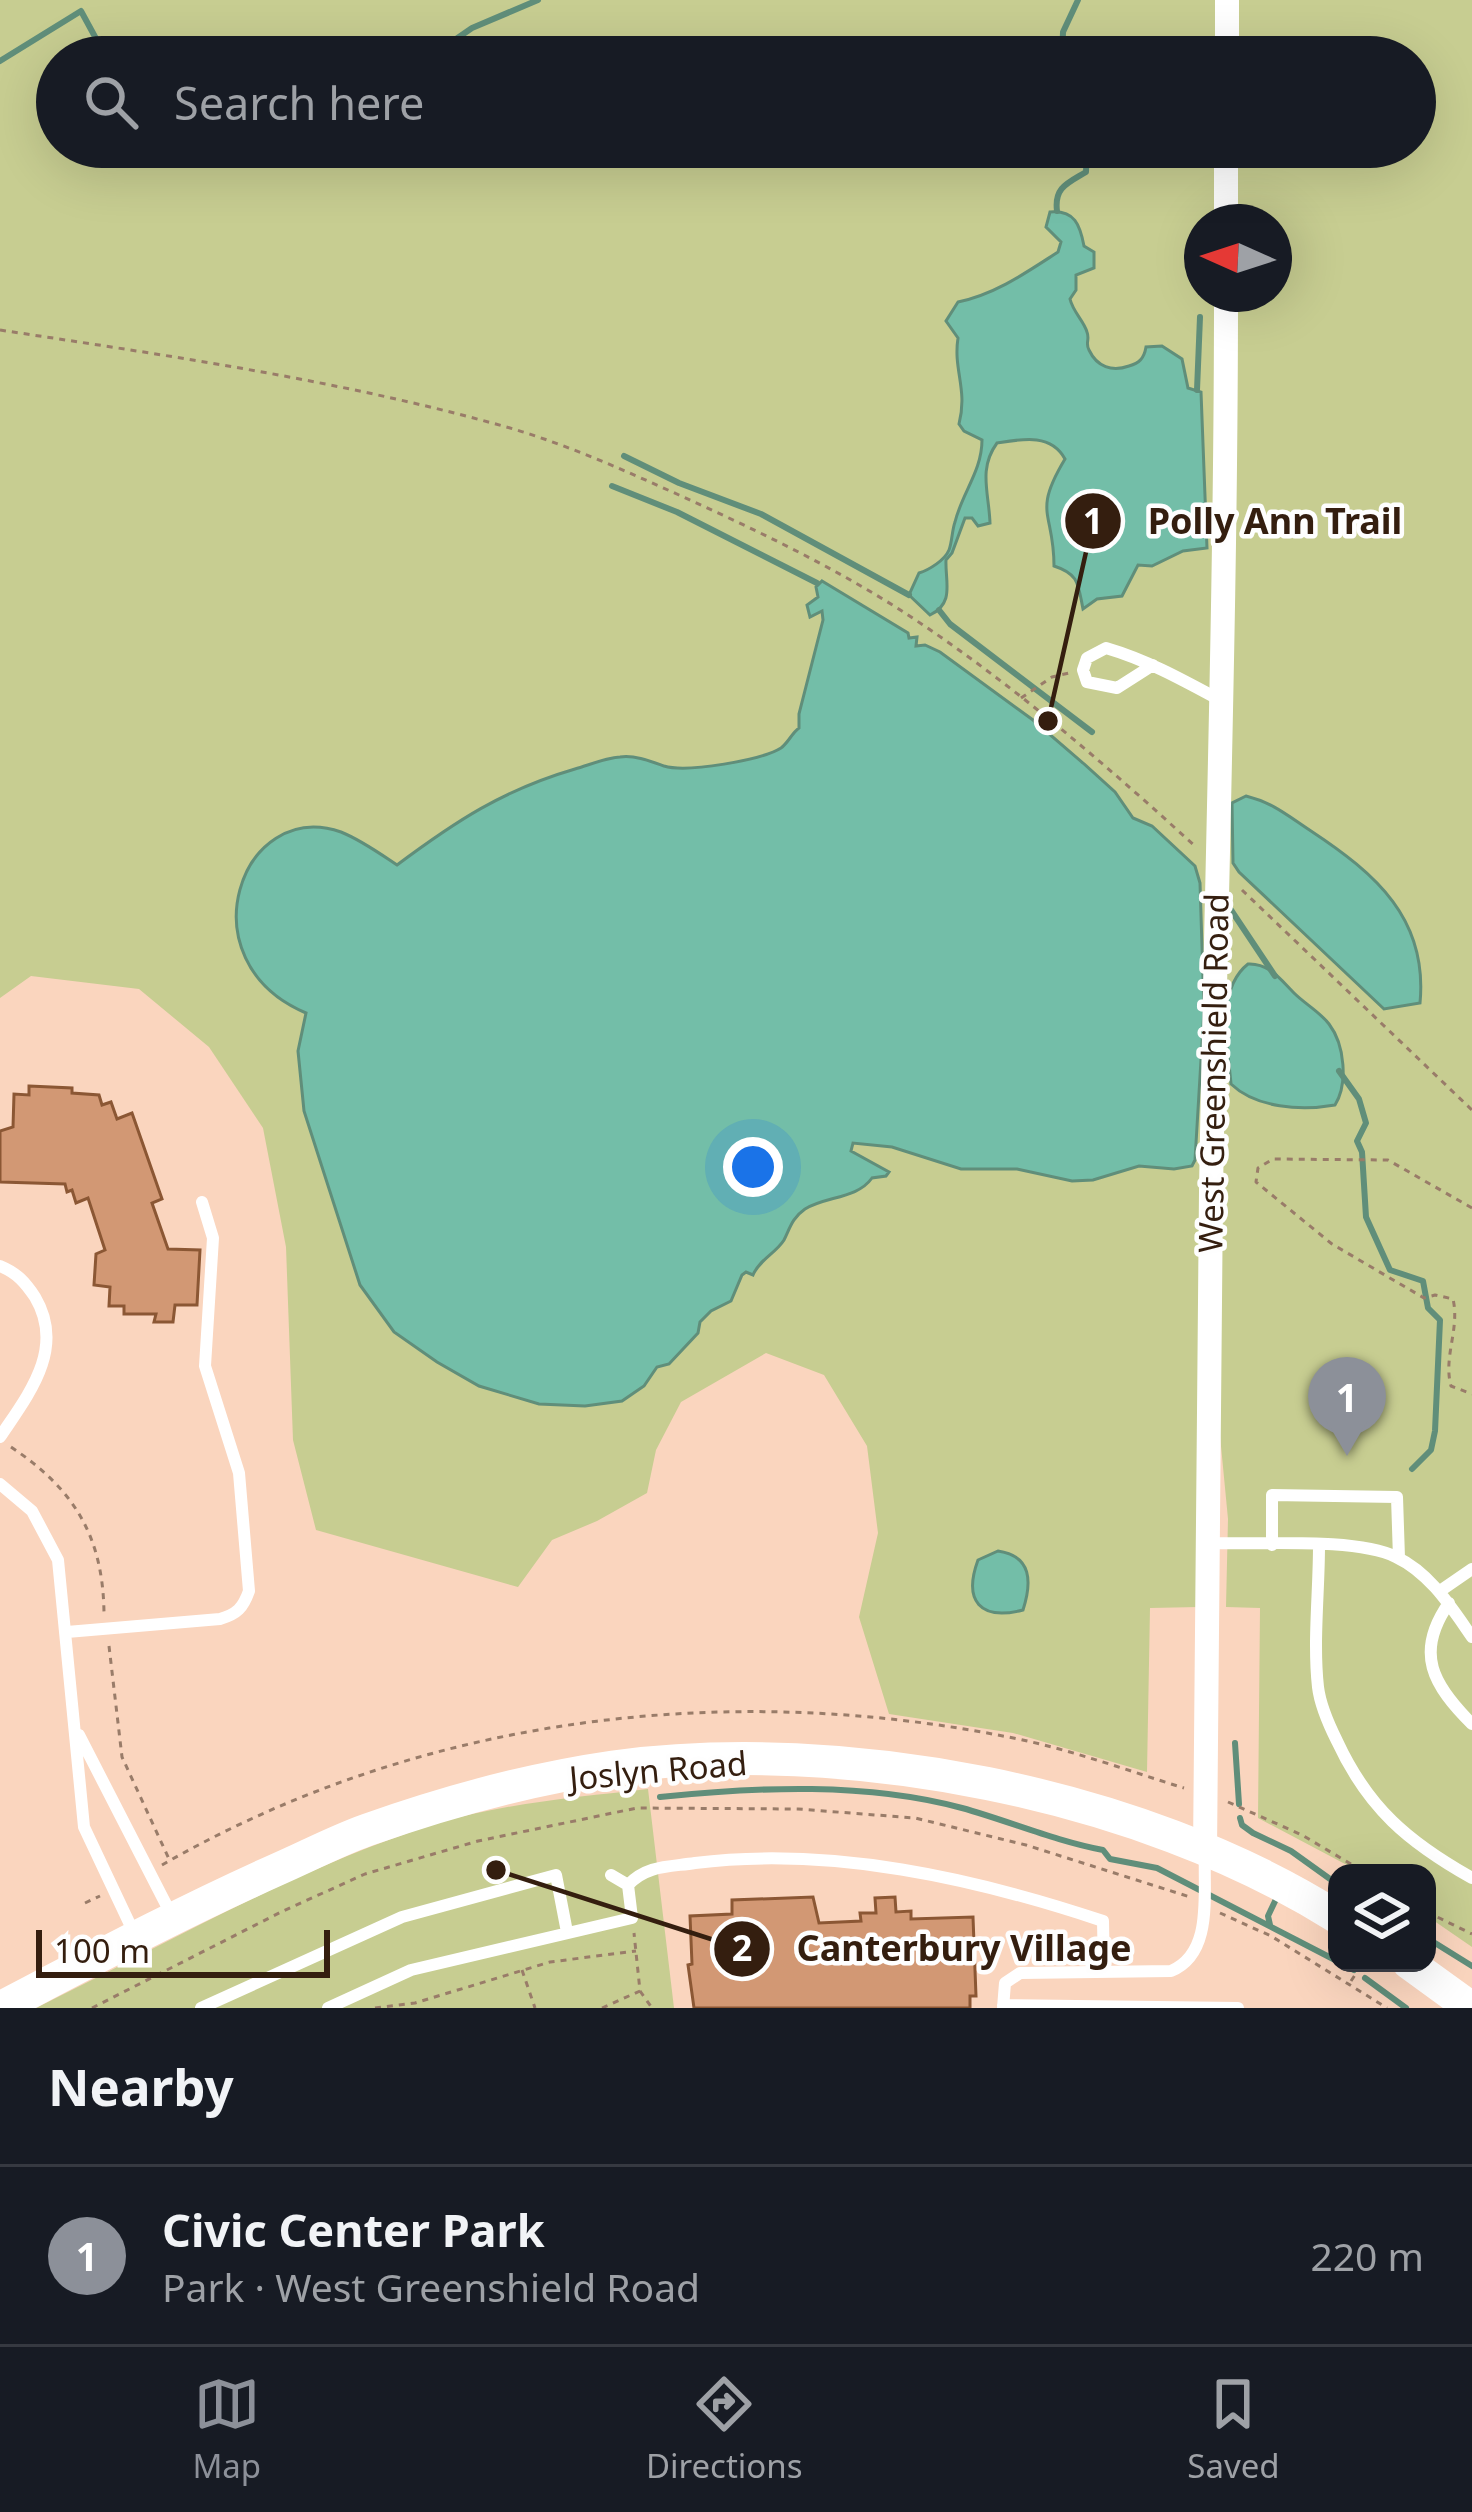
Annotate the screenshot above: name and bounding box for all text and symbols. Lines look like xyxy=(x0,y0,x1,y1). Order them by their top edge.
search box xyxy=(36,36,1436,168)
icon: search xyxy=(78,69,144,135)
text: Search here xyxy=(174,72,424,133)
north arrow xyxy=(1184,204,1292,312)
callout: Polly Ann Trail xyxy=(1063,485,1426,557)
text: 1 xyxy=(1083,496,1103,545)
text: Polly Ann Trail xyxy=(1148,496,1402,545)
street label: West Greenshield Road xyxy=(1187,893,1239,1253)
your location xyxy=(723,1137,783,1197)
pin: 1 xyxy=(1308,1357,1386,1456)
street label: Joslyn Road xyxy=(564,1740,749,1800)
map controls xyxy=(1328,1864,1436,1972)
button: layers xyxy=(1328,1864,1436,1972)
callout: Canterbury Village xyxy=(712,1913,1155,1985)
text: 2 xyxy=(732,1923,752,1972)
text: Canterbury Village xyxy=(797,1923,1131,1972)
scale bar xyxy=(36,1924,330,1977)
text: 100 m xyxy=(54,1928,150,1973)
text: Nearby xyxy=(48,2051,234,2121)
text: Civic Center Park xyxy=(162,2199,545,2260)
text: 1 xyxy=(76,2229,98,2282)
text: 220 m xyxy=(1310,2229,1424,2282)
text: Park · West Greenshield Road xyxy=(162,2260,700,2313)
tab: Map xyxy=(192,2371,261,2488)
tab: Directions xyxy=(646,2371,803,2488)
tab: Saved xyxy=(1187,2371,1280,2488)

